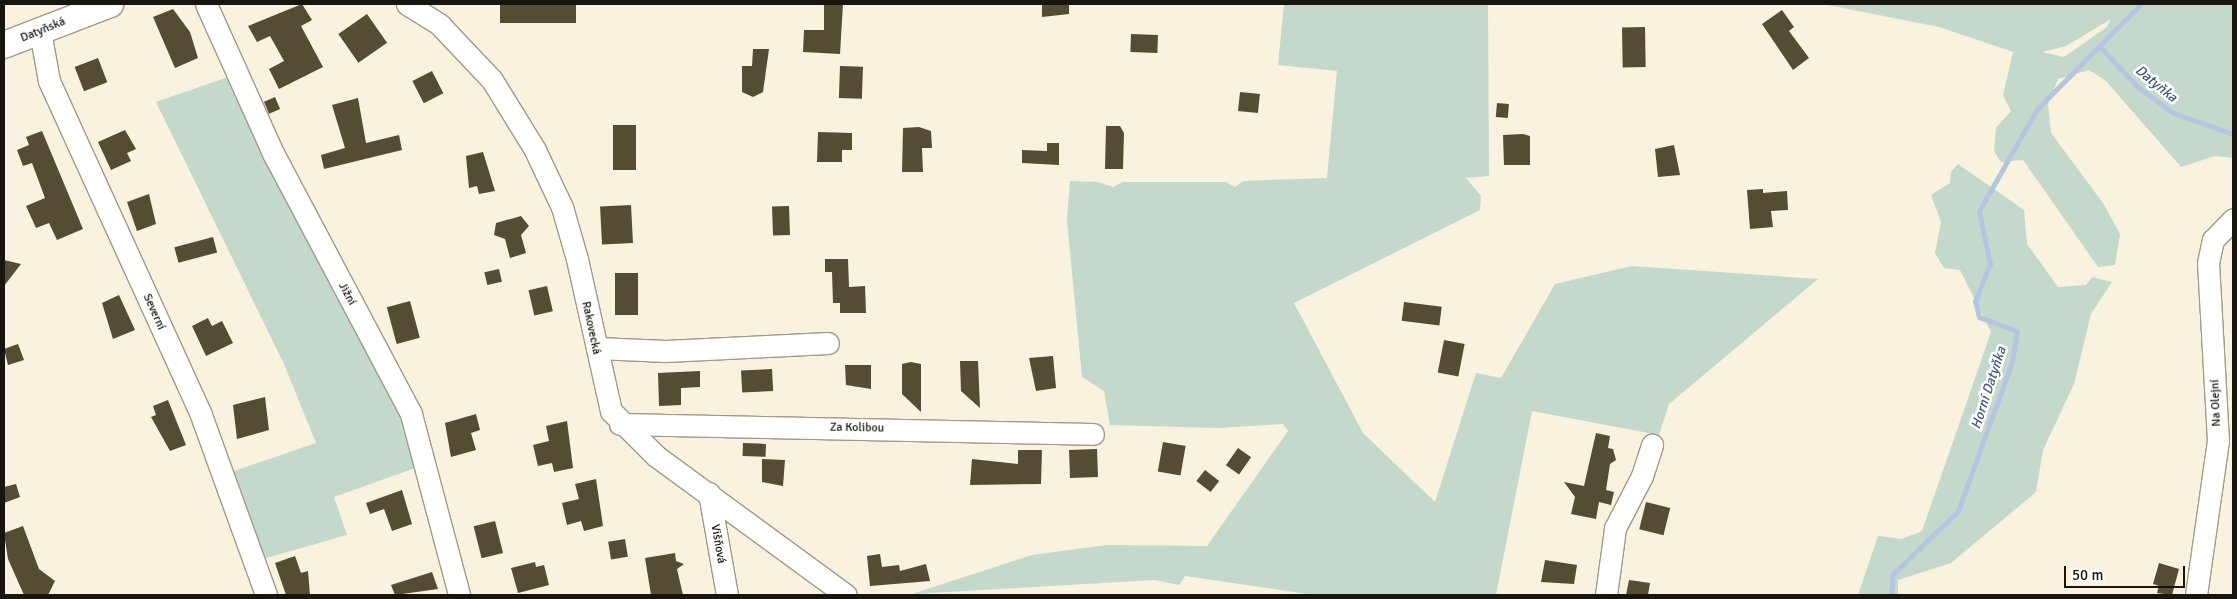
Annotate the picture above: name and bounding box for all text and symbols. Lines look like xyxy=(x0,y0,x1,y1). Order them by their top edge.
street label: Datyňská xyxy=(18,14,68,46)
water label: Datyňka xyxy=(2132,62,2180,106)
street label: Jižní xyxy=(335,280,359,308)
street label: Severní xyxy=(140,292,168,332)
street label: Rakovecká xyxy=(578,300,604,356)
water label: Horní Datyňka xyxy=(1968,345,2010,431)
street label: Na Olejní xyxy=(2208,379,2224,427)
street label: Za Kolibou xyxy=(830,420,884,436)
street label: Višňová xyxy=(707,523,729,565)
scale bar xyxy=(2067,556,2188,588)
text: 50 m xyxy=(2072,566,2103,584)

